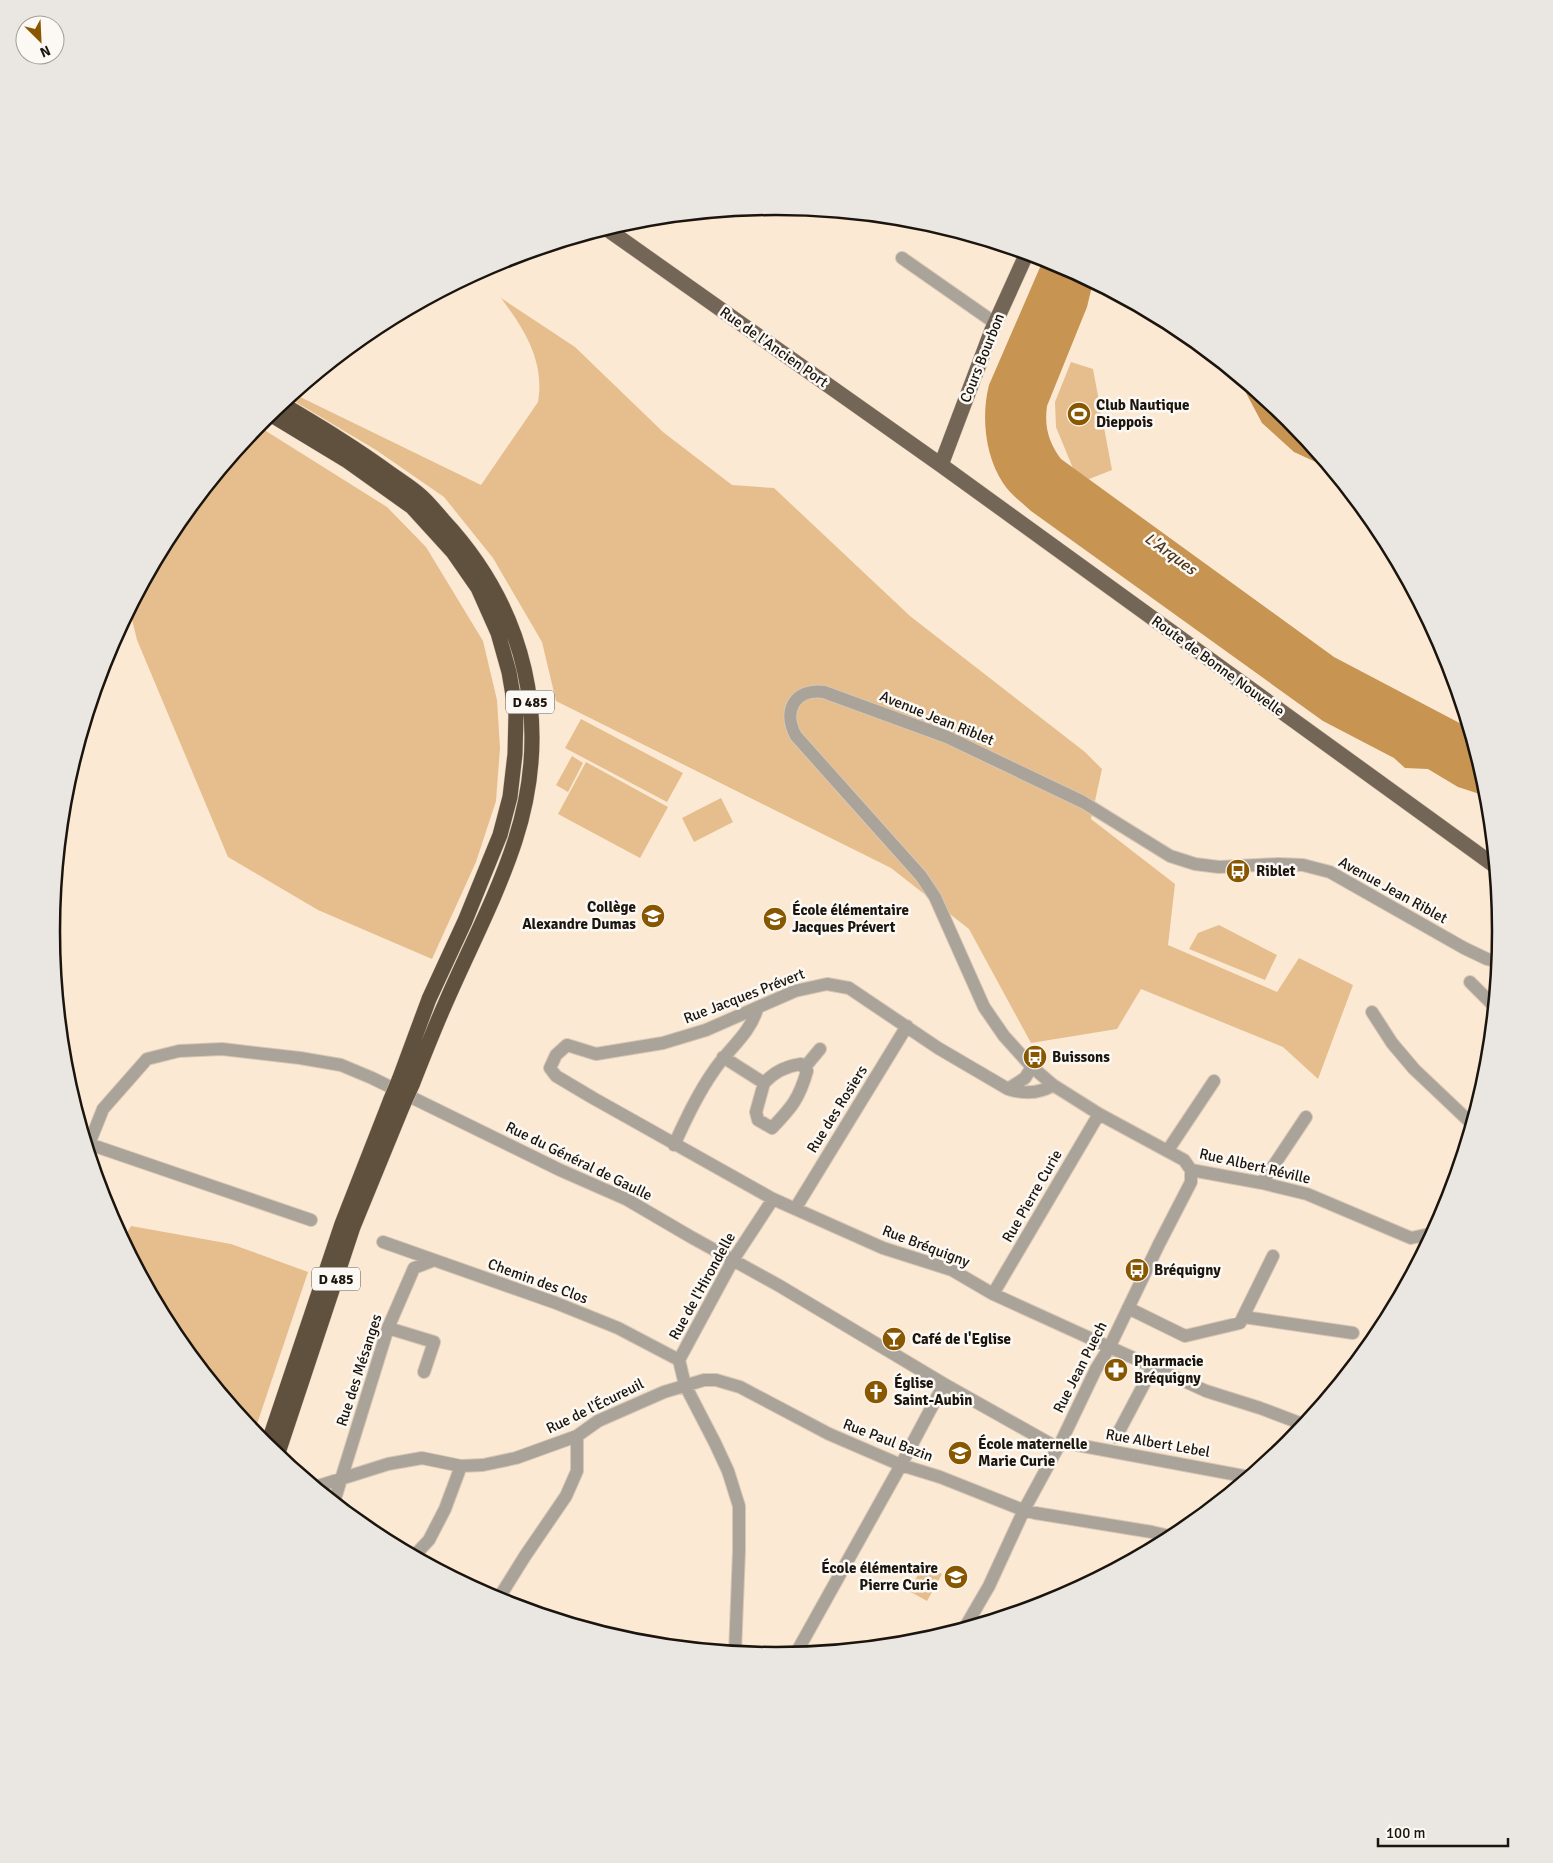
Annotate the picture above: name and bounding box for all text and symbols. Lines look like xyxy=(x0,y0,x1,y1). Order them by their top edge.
north arrow xyxy=(15,15,65,65)
text: N xyxy=(37,42,53,61)
street label: Rue de l'Ancien Port xyxy=(716,303,832,391)
street label: Cours Bourbon xyxy=(956,311,1008,405)
place label: Club Nautique Dieppois xyxy=(1096,396,1189,431)
sports icon: Club Nautique Dieppois xyxy=(1066,401,1092,427)
water label: L'Arques xyxy=(1141,528,1202,580)
street label: Route de Bonne Nouvelle xyxy=(1148,612,1288,720)
street label: Avenue Jean Riblet xyxy=(877,687,997,749)
road number: D 485 xyxy=(506,690,554,714)
street label: Avenue Jean Riblet xyxy=(1335,853,1451,927)
bus stop icon: Riblet xyxy=(1225,858,1251,884)
place label: Riblet xyxy=(1256,862,1296,880)
place label: Collège Alexandre Dumas xyxy=(522,898,636,933)
place label: École élémentaire Jacques Prévert xyxy=(792,900,909,936)
school or university icon: Collège Alexandre Dumas xyxy=(640,903,666,929)
school or university icon: École élémentaire Jacques Prévert xyxy=(762,906,788,932)
street label: Rue Jacques Prévert xyxy=(681,965,807,1027)
bus stop icon: Buissons xyxy=(1022,1044,1048,1070)
place label: Buissons xyxy=(1052,1048,1110,1066)
street label: Rue des Rosiers xyxy=(803,1062,871,1156)
street label: Rue du Général de Gaulle xyxy=(503,1118,655,1204)
street label: Rue Albert Réville xyxy=(1198,1144,1312,1188)
street label: Rue Pierre Curie xyxy=(998,1147,1066,1245)
street label: Rue Bréquigny xyxy=(880,1221,972,1271)
street label: Rue de l'Hirondelle xyxy=(665,1229,739,1343)
street label: Chemin des Clos xyxy=(485,1255,591,1308)
bus stop icon: Bréquigny xyxy=(1124,1257,1150,1283)
place label: Bréquigny xyxy=(1154,1261,1221,1279)
road number: D 485 xyxy=(312,1268,360,1290)
street label: Rue des Mésanges xyxy=(332,1311,386,1428)
street label: Rue Jean Puech xyxy=(1049,1318,1111,1416)
bar icon: Café de l'Eglise xyxy=(881,1326,907,1352)
place label: Café de l'Eglise xyxy=(912,1330,1011,1348)
place label: Pharmacie Bréquigny xyxy=(1134,1352,1204,1387)
pharmacy icon: Pharmacie Bréquigny xyxy=(1103,1357,1129,1383)
place label: Église Saint-Aubin xyxy=(894,1373,972,1409)
street label: Rue de l'Écureuil xyxy=(543,1374,647,1437)
church icon: Église Saint-Aubin xyxy=(863,1379,889,1405)
street label: Rue Paul Bazin xyxy=(840,1415,936,1465)
street label: Rue Albert Lebel xyxy=(1104,1425,1212,1461)
place label: École maternelle Marie Curie xyxy=(978,1434,1087,1470)
school or university icon: École maternelle Marie Curie xyxy=(947,1440,973,1466)
place label: École élémentaire Pierre Curie xyxy=(821,1558,938,1594)
school or university icon: École élémentaire Pierre Curie xyxy=(943,1564,969,1590)
scale bar xyxy=(1378,1816,1508,1848)
text: 100 m xyxy=(1386,1824,1426,1842)

